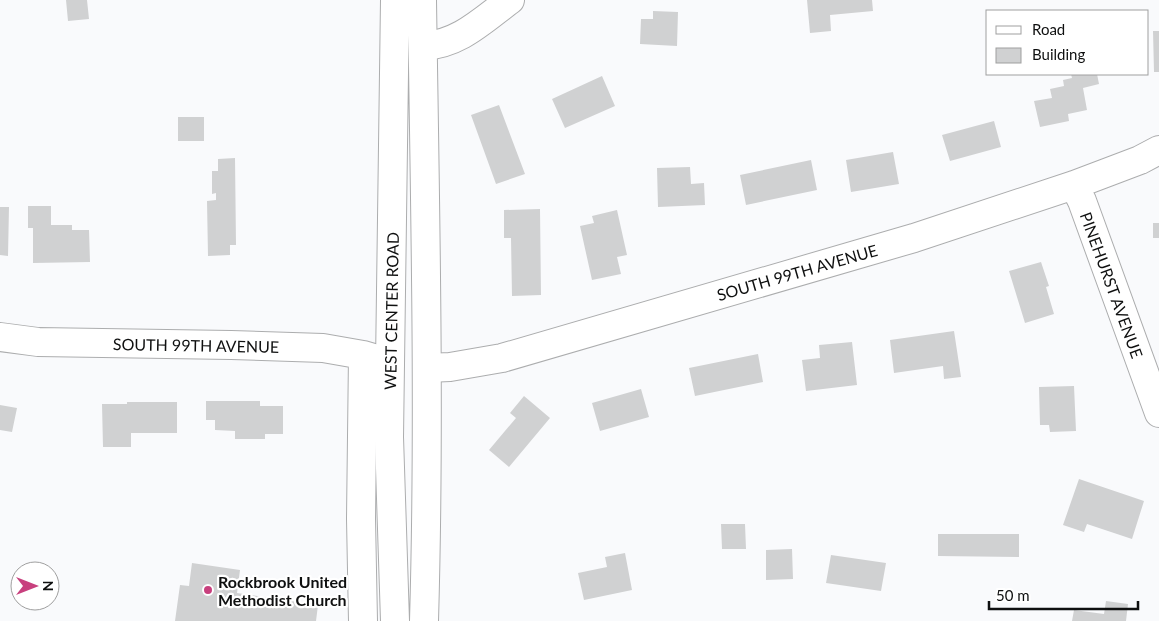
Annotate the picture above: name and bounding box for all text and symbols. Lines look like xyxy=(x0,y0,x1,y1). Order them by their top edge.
legend xyxy=(986,10,1149,75)
text: Road xyxy=(1032,20,1065,38)
text: Building xyxy=(1032,45,1085,63)
street label: PINEHURST AVENUE xyxy=(1077,209,1147,361)
street label: WEST CENTER ROAD xyxy=(380,232,402,390)
street label: SOUTH 99TH AVENUE xyxy=(715,240,879,304)
street label: SOUTH 99TH AVENUE xyxy=(113,334,279,356)
north arrow xyxy=(10,561,60,611)
place label: Rockbrook United Methodist Church xyxy=(218,572,347,609)
scale bar xyxy=(989,578,1138,610)
text: N xyxy=(40,581,57,591)
marker: Rockbrook United Methodist Church xyxy=(202,584,214,596)
text: 50 m xyxy=(996,586,1030,604)

